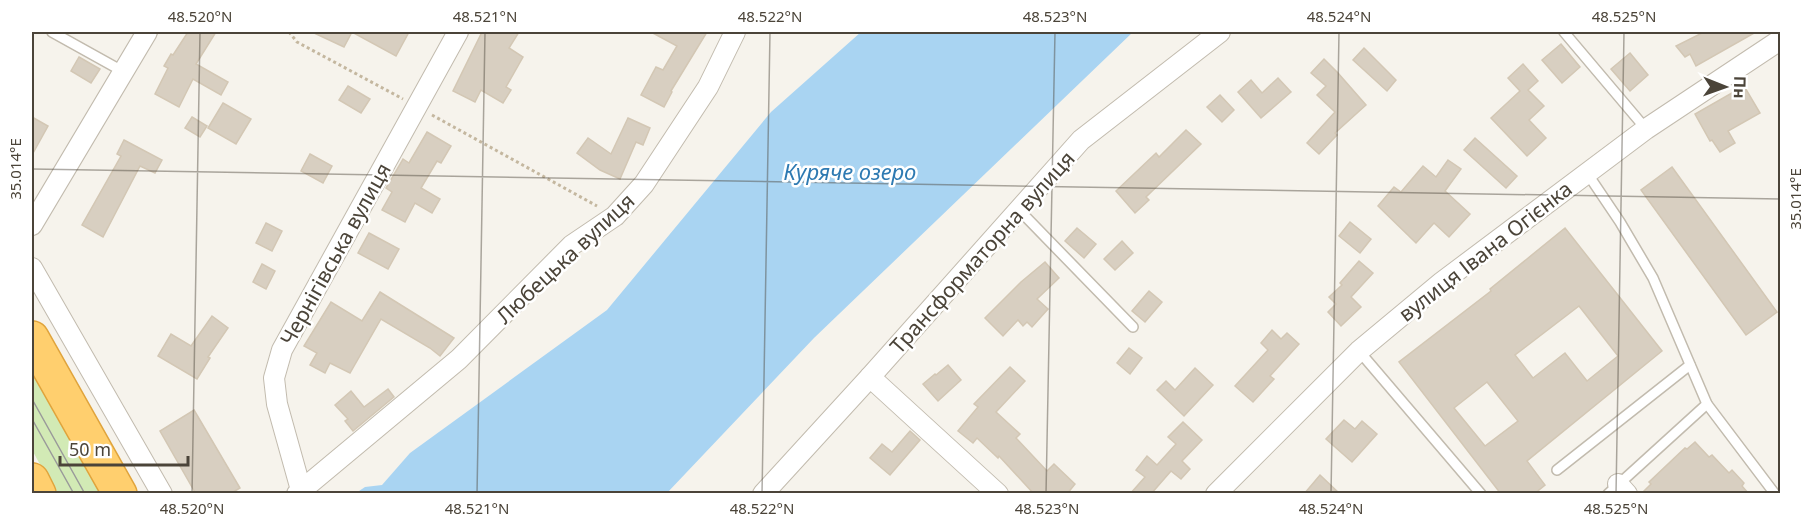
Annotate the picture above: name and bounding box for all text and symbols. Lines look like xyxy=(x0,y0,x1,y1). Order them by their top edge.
text: 48.520°N xyxy=(168,6,232,26)
text: 48.521°N xyxy=(453,6,517,26)
text: 48.522°N xyxy=(738,6,802,26)
text: 48.523°N xyxy=(1023,6,1087,26)
text: 48.524°N xyxy=(1307,6,1371,26)
text: 48.525°N xyxy=(1592,6,1656,26)
north arrow xyxy=(1695,57,1755,117)
text: Пн xyxy=(1729,76,1751,99)
text: 35.014°E xyxy=(5,138,25,200)
street label: Трансформаторна вулиця xyxy=(884,145,1080,359)
water label: Куряче озеро xyxy=(784,156,916,186)
street label: Чернігівська вулиця xyxy=(273,158,397,350)
text: 35.014°E xyxy=(1785,168,1805,230)
street label: вулиця Івана Огієнка xyxy=(1393,174,1577,328)
street label: Любецька вулиця xyxy=(490,187,640,329)
scale bar xyxy=(60,429,188,467)
text: 50 m xyxy=(69,437,111,461)
text: 48.520°N xyxy=(160,498,224,518)
text: 48.521°N xyxy=(445,498,509,518)
text: 48.522°N xyxy=(730,498,794,518)
text: 48.523°N xyxy=(1015,498,1079,518)
text: 48.524°N xyxy=(1299,498,1363,518)
text: 48.525°N xyxy=(1584,498,1648,518)

